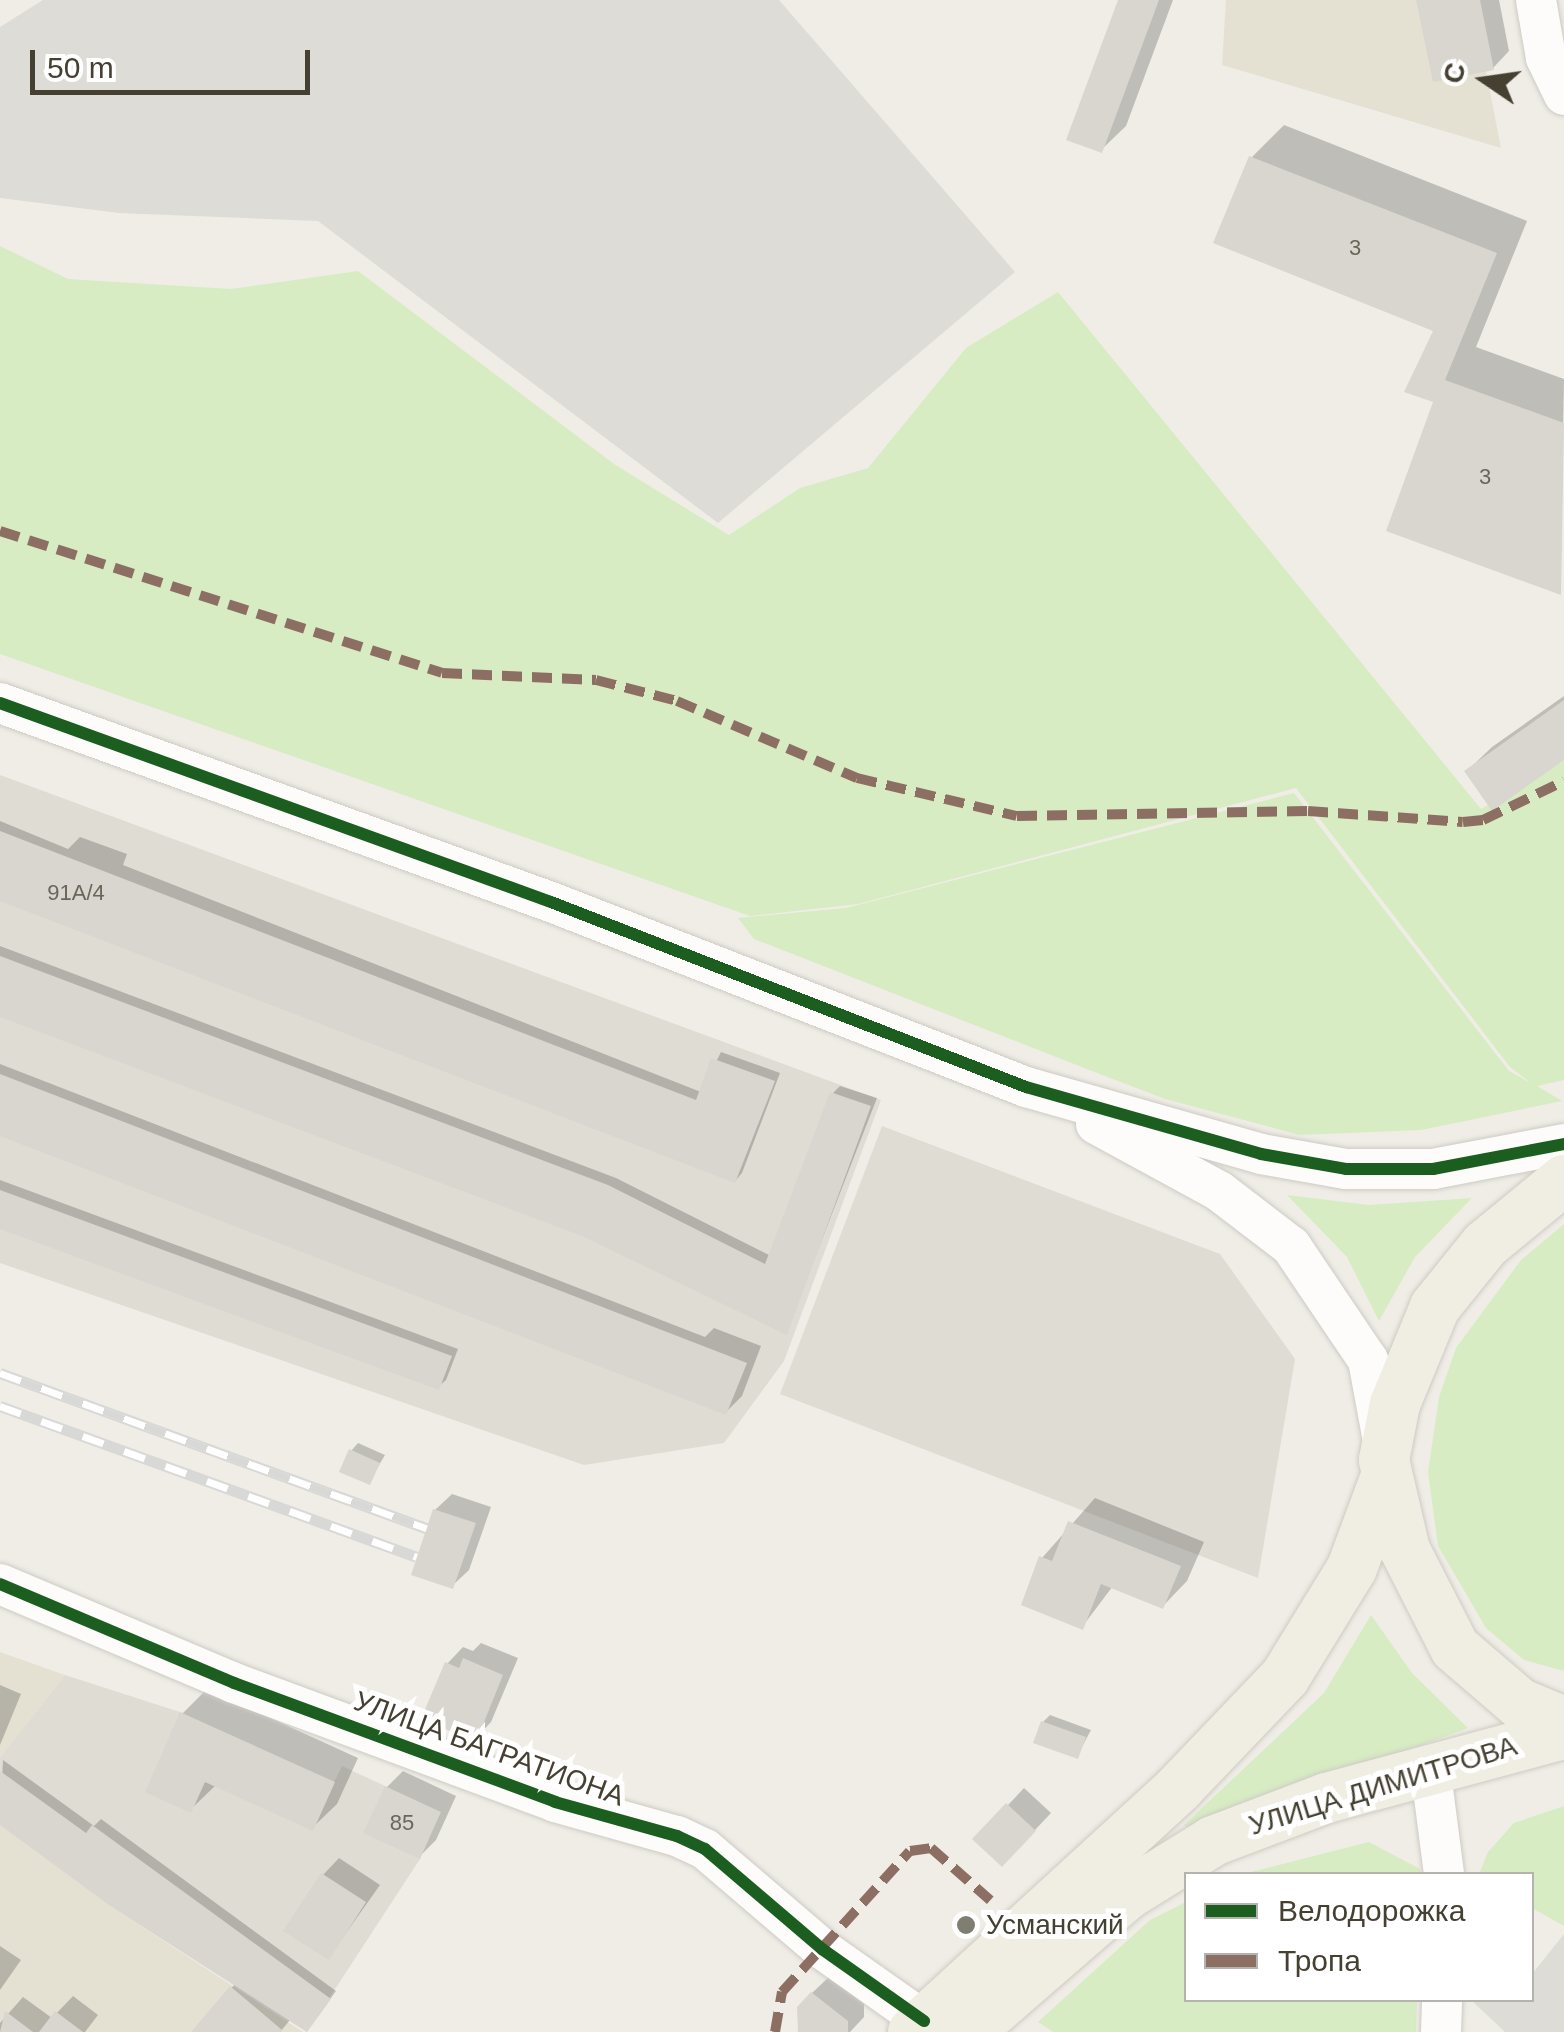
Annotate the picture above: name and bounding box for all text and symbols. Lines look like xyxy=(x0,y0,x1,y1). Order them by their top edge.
scale bar xyxy=(35,30,315,92)
north arrow xyxy=(1434,30,1534,130)
text: 50 m xyxy=(47,51,114,84)
text: С xyxy=(1437,60,1472,86)
house number: 3 xyxy=(1349,235,1361,261)
house number: 3 xyxy=(1479,464,1491,490)
house number: 91А/4 xyxy=(47,880,105,906)
street label: УЛИЦА БАГРАТИОНА xyxy=(349,1684,629,1814)
street label: УЛИЦА ДИМИТРОВА xyxy=(1245,1729,1521,1843)
house number: 85 xyxy=(390,1810,414,1836)
legend xyxy=(1184,1872,1534,2002)
text: Велодорожка xyxy=(1278,1894,1465,1927)
place label: Усманский xyxy=(986,1908,1124,1942)
marker: Усманский xyxy=(955,1914,977,1936)
text: Тропа xyxy=(1278,1944,1361,1977)

